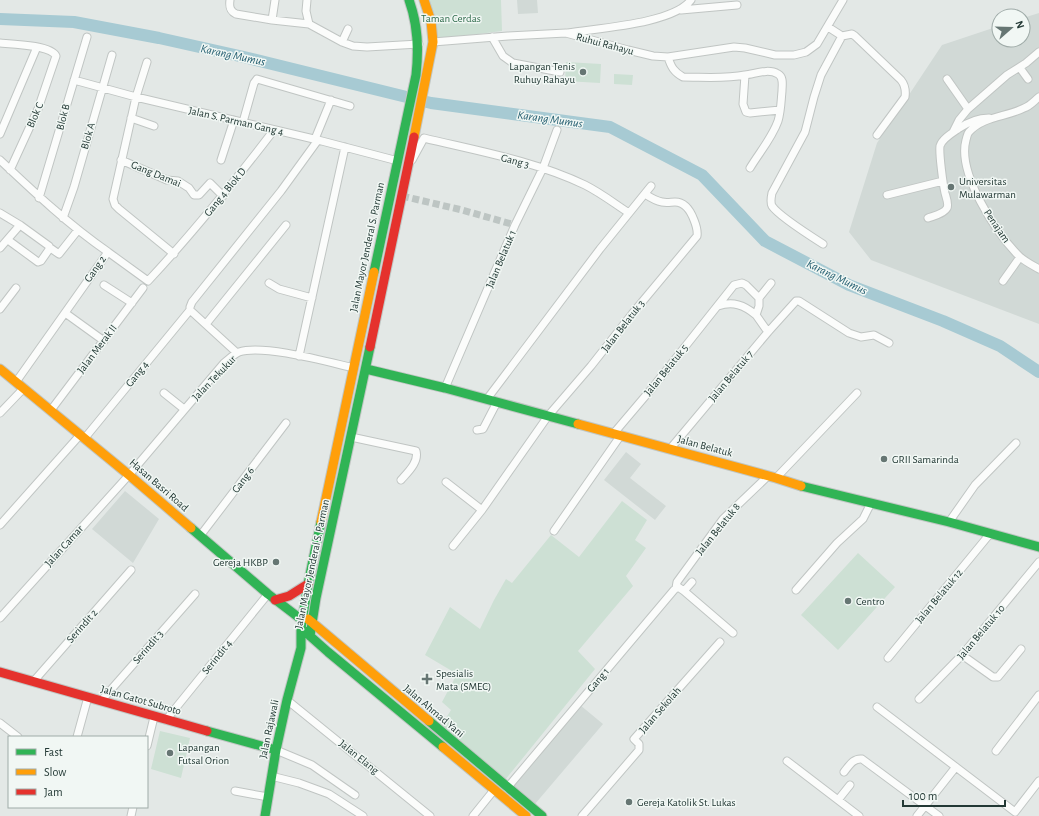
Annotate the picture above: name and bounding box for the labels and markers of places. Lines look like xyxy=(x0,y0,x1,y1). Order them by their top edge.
place label: Lapangan Tenis Ruhuy Rahayu xyxy=(509,61,575,85)
marker: Lapangan Tenis Ruhuy Rahayu xyxy=(578,67,588,77)
place label: Universitas Mulawarman xyxy=(959,176,1016,200)
marker: Universitas Mulawarman xyxy=(946,182,956,192)
marker: GRII Samarinda xyxy=(879,454,889,464)
place label: GRII Samarinda xyxy=(892,454,959,465)
place label: Gereja HKBP xyxy=(213,557,268,568)
marker: Gereja HKBP xyxy=(271,557,281,567)
marker: Centro xyxy=(843,596,853,606)
place label: Centro xyxy=(856,596,885,607)
place label: Spesialis Mata (SMEC) xyxy=(436,668,491,692)
marker: Spesialis Mata (SMEC) xyxy=(421,673,433,685)
place label: Lapangan Futsal Orion xyxy=(178,742,229,766)
marker: Lapangan Futsal Orion xyxy=(165,748,175,758)
marker: Gereja Katolik St. Lukas xyxy=(624,797,634,807)
place label: Gereja Katolik St. Lukas xyxy=(637,797,736,808)

